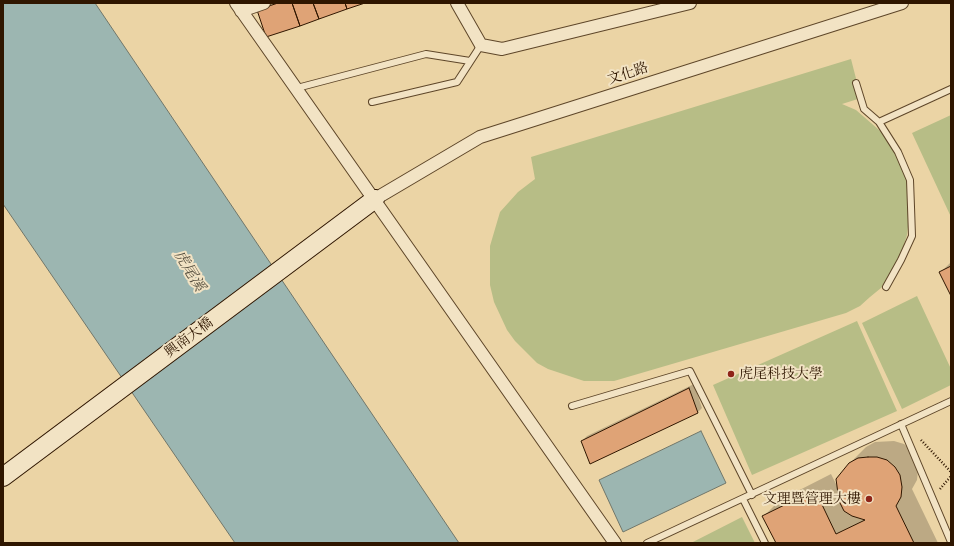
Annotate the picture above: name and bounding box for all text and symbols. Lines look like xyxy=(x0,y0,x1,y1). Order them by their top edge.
street label: 文化路 xyxy=(605,60,651,88)
water label: 虎尾溪 xyxy=(170,247,208,295)
street label: 興南大橋 xyxy=(162,314,216,362)
place label: 虎尾科技大學 xyxy=(739,366,823,382)
marker: 虎尾科技大學 xyxy=(726,369,736,379)
place label: 文理暨管理大樓 xyxy=(763,491,861,507)
marker: 文理暨管理大樓 xyxy=(864,494,874,504)

